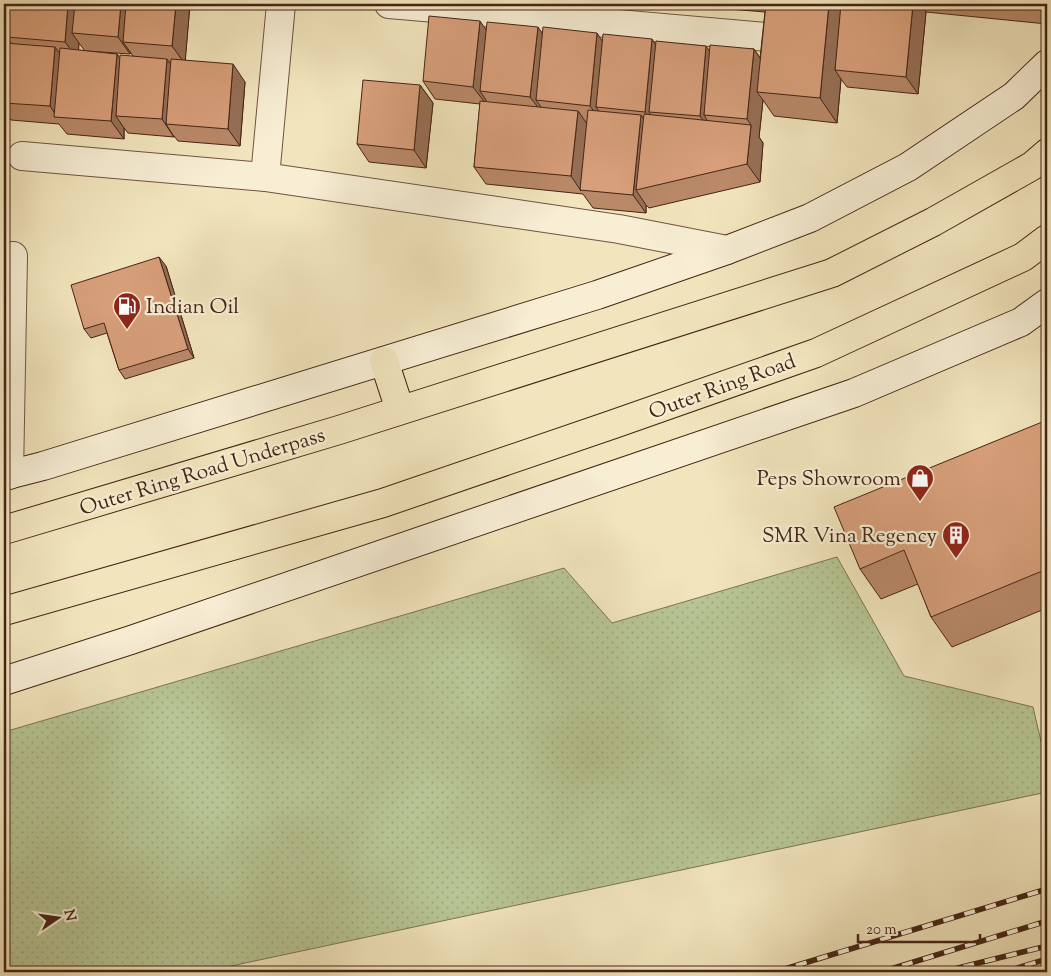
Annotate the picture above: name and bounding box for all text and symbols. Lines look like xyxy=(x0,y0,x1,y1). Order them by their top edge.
fuel station icon: Indian Oil xyxy=(112,291,142,330)
place label: Indian Oil xyxy=(146,293,239,323)
street label: Outer Ring Road xyxy=(645,347,801,428)
street label: Outer Ring Road Underpass xyxy=(76,421,329,525)
shop icon: Peps Showroom xyxy=(905,463,935,502)
place label: Peps Showroom xyxy=(757,465,901,495)
building icon: SMR Vina Regency xyxy=(941,520,971,559)
place label: SMR Vina Regency xyxy=(762,522,938,552)
north arrow xyxy=(32,894,82,944)
text: N xyxy=(58,908,80,923)
scale bar xyxy=(858,911,981,943)
text: 20 m xyxy=(866,920,897,941)

